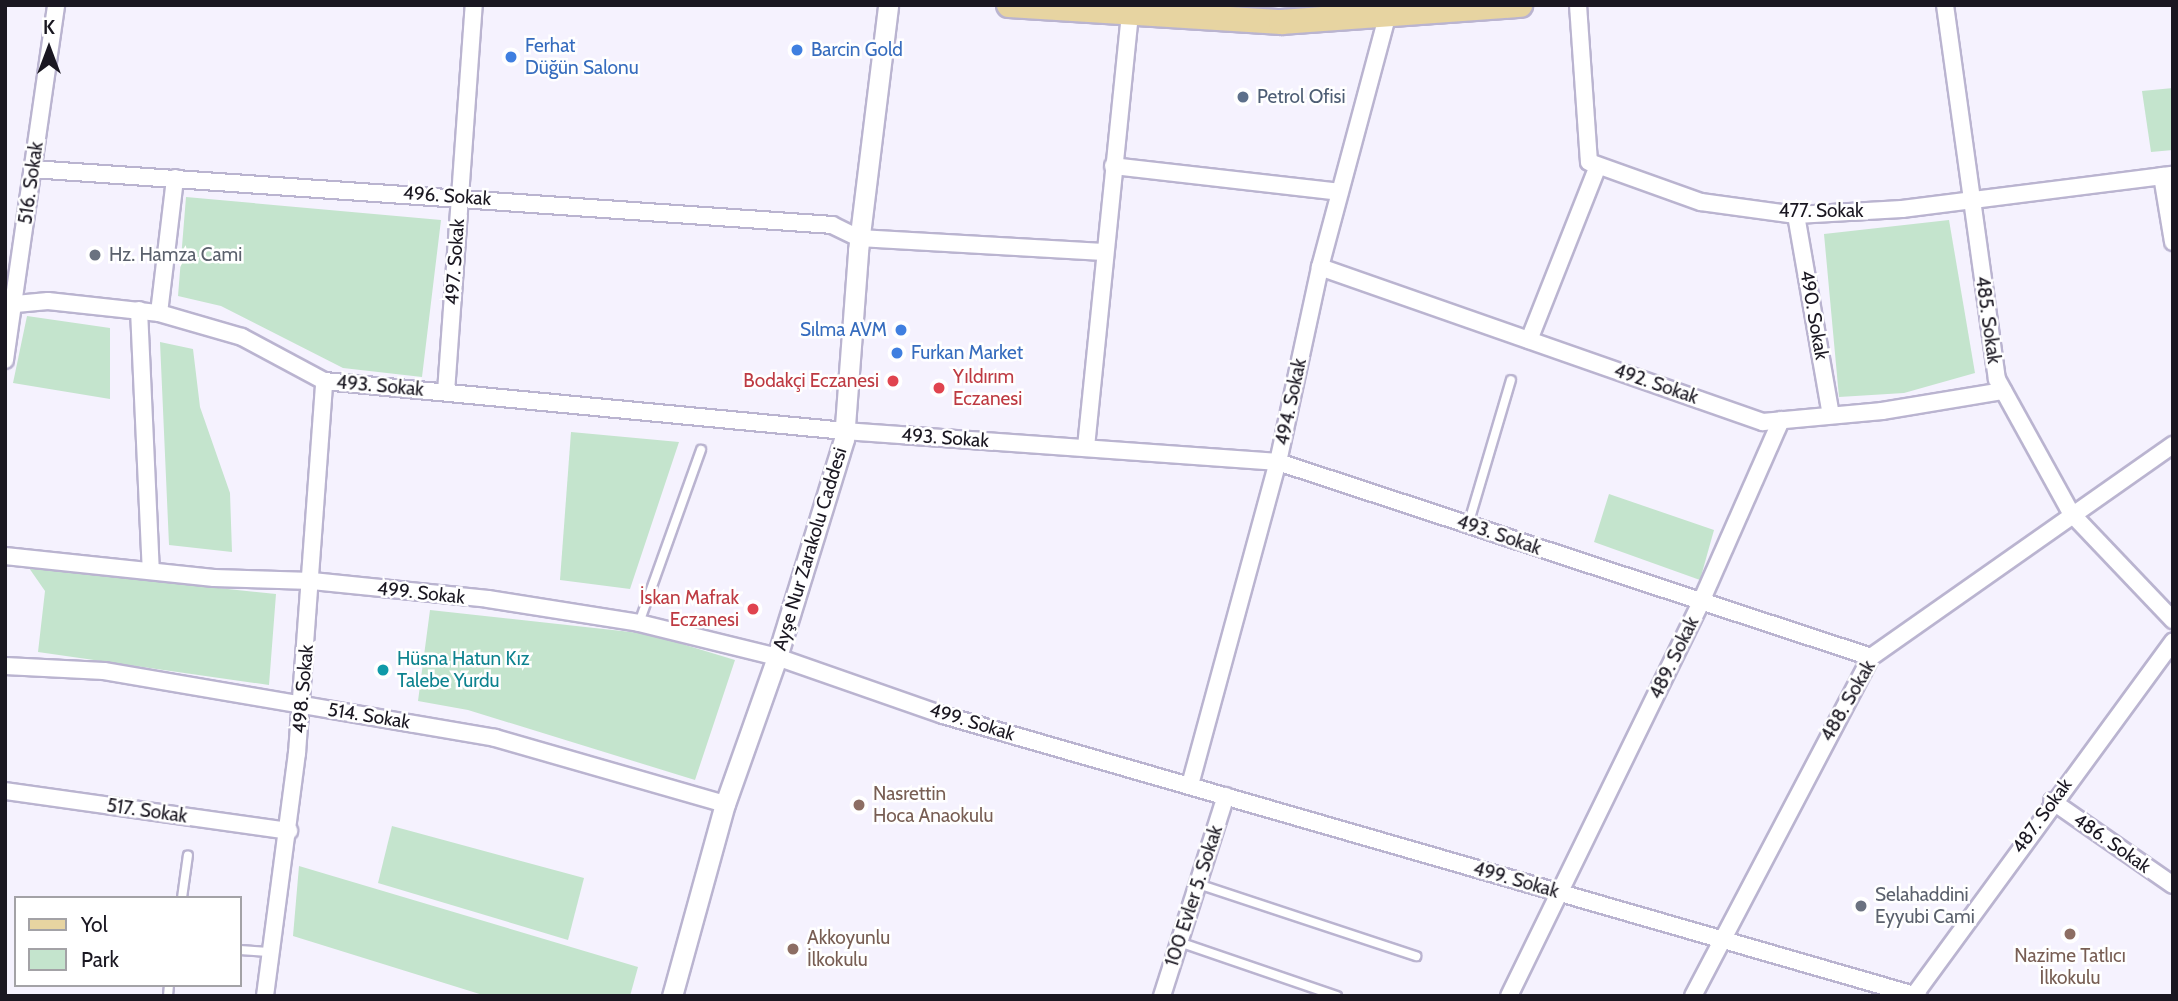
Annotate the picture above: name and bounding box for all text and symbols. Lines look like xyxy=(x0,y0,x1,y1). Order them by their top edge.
north arrow xyxy=(14,14,84,84)
text: K xyxy=(43,16,55,39)
place label: Ferhat Düğün Salonu xyxy=(525,35,639,79)
place label: Barcin Gold xyxy=(811,39,903,61)
marker: Barcin Gold xyxy=(789,42,805,58)
marker: Ferhat Düğün Salonu xyxy=(503,49,519,65)
place label: Petrol Ofisi xyxy=(1257,86,1345,108)
marker: Petrol Ofisi xyxy=(1235,89,1251,105)
street label: 516. Sokak xyxy=(14,140,48,226)
street label: 496. Sokak xyxy=(402,182,492,210)
street label: 477. Sokak xyxy=(1778,200,1864,222)
street label: 497. Sokak xyxy=(441,218,469,306)
place label: Hz. Hamza Cami xyxy=(109,244,242,266)
marker: Hz. Hamza Cami xyxy=(87,247,103,263)
street label: 490. Sokak xyxy=(1795,268,1833,362)
street label: 485. Sokak xyxy=(1971,275,2005,365)
place label: Sılma AVM xyxy=(800,319,887,341)
marker: Sılma AVM xyxy=(893,322,909,338)
place label: Furkan Market xyxy=(911,342,1023,364)
marker: Furkan Market xyxy=(889,345,905,361)
street label: 494. Sokak xyxy=(1271,356,1311,448)
street label: 492. Sokak xyxy=(1611,359,1701,409)
place label: Yıldırım Eczanesi xyxy=(953,366,1022,410)
place label: Bodakçi Eczanesi xyxy=(743,370,879,392)
street label: 493. Sokak xyxy=(335,371,425,401)
marker: Bodakçi Eczanesi xyxy=(885,373,901,389)
marker: Yıldırım Eczanesi xyxy=(931,380,947,396)
street label: 493. Sokak xyxy=(900,424,990,452)
street label: Ayşe Nur Zarakolu Caddesi xyxy=(768,445,852,653)
street label: 493. Sokak xyxy=(1454,510,1544,560)
street label: 499. Sokak xyxy=(376,577,466,609)
place label: İskan Mafrak Eczanesi xyxy=(640,587,739,631)
marker: İskan Mafrak Eczanesi xyxy=(745,601,761,617)
street label: 489. Sokak xyxy=(1644,613,1704,703)
street label: 498. Sokak xyxy=(288,644,318,734)
place label: Hüsna Hatun Kız Talebe Yurdu xyxy=(397,648,530,692)
street label: 488. Sokak xyxy=(1816,656,1880,746)
marker: Hüsna Hatun Kız Talebe Yurdu xyxy=(375,662,391,678)
street label: 514. Sokak xyxy=(326,698,412,734)
street label: 499. Sokak xyxy=(927,698,1017,746)
street label: 487. Sokak xyxy=(2007,774,2077,858)
place label: Nasrettin Hoca Anaokulu xyxy=(873,783,993,827)
street label: 517. Sokak xyxy=(105,794,189,828)
marker: Nasrettin Hoca Anaokulu xyxy=(851,797,867,813)
street label: 486. Sokak xyxy=(2069,808,2155,878)
street label: 100 Evler 5. Sokak xyxy=(1160,823,1228,969)
street label: 499. Sokak xyxy=(1471,857,1561,903)
place label: Selahaddini Eyyubi Cami xyxy=(1875,884,1975,928)
legend xyxy=(14,896,242,987)
marker: Selahaddini Eyyubi Cami xyxy=(1853,898,1869,914)
text: Yol xyxy=(81,912,108,937)
marker: Nazime Tatlıcı İlkokulu xyxy=(2062,926,2078,942)
place label: Akkoyunlu İlkokulu xyxy=(807,927,890,971)
marker: Akkoyunlu İlkokulu xyxy=(785,941,801,957)
place label: Nazime Tatlıcı İlkokulu xyxy=(2014,945,2126,989)
text: Park xyxy=(81,947,119,972)

